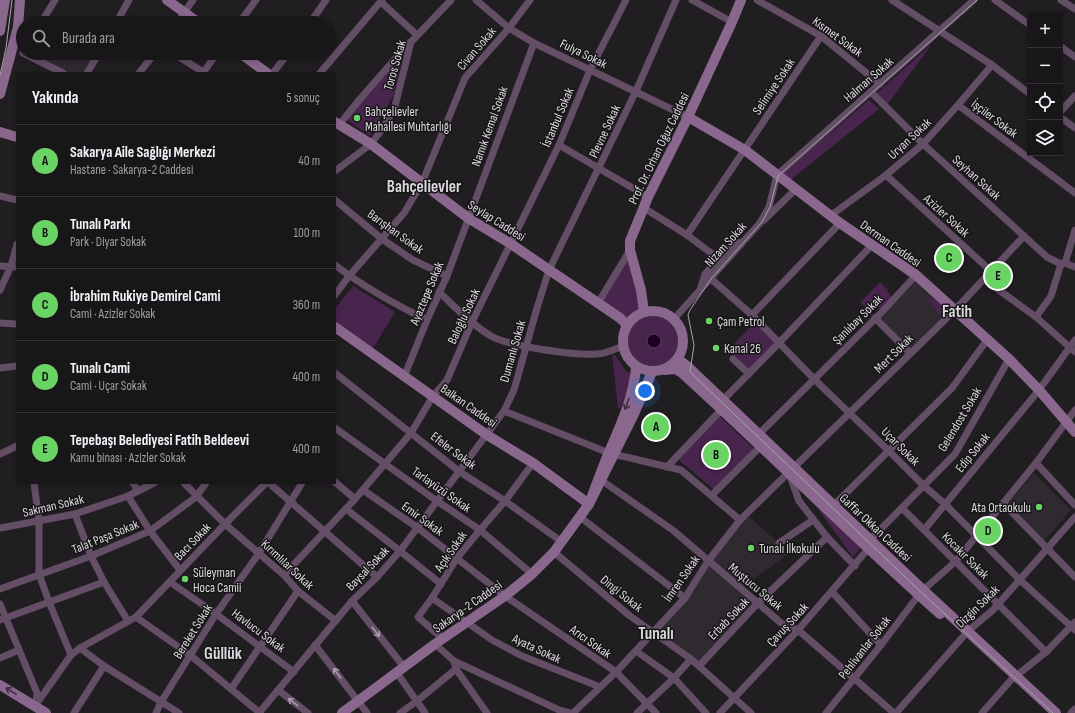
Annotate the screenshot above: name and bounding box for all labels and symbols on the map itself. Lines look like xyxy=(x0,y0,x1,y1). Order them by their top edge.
street label: Kısmet Sokak xyxy=(809,13,866,60)
street label: Civan Sokak xyxy=(454,24,500,74)
street label: Fulya Sokak xyxy=(557,36,610,72)
street label: Toros Sokak xyxy=(380,38,410,92)
street label: Halman Sokak xyxy=(840,54,897,106)
street label: Selimiye Sokak xyxy=(749,55,799,118)
street label: Namık Kemal Sokak xyxy=(468,84,512,169)
street label: İstanbul Sokak xyxy=(537,85,578,150)
street label: Prof. Dr. Orhan Oğuz Caddesi xyxy=(625,90,693,207)
street label: İşçiler Sokak xyxy=(968,95,1022,142)
street label: Plevne Sokak xyxy=(586,102,624,161)
place label: Bahçelievler Mahallesi Muhtarlığı xyxy=(365,104,451,135)
marker: Bahçelievler Mahallesi Muhtarlığı xyxy=(352,113,362,123)
street label: Uryan Sokak xyxy=(885,115,935,163)
street label: Seyhan Sokak xyxy=(949,152,1004,204)
district label: Bahçelievler xyxy=(387,177,461,197)
street label: Azizler Sokak xyxy=(919,190,973,241)
street label: Seylap Caddesi xyxy=(465,197,528,245)
street label: Barışhan Sokak xyxy=(364,206,427,258)
street label: Derman Caddesi xyxy=(857,217,924,271)
street label: Nizam Sokak xyxy=(701,219,750,270)
pin: C xyxy=(936,243,962,273)
street label: Ayaztepe Sokak xyxy=(406,259,447,329)
pin: E xyxy=(985,261,1011,291)
street label: Baloğlu Sokak xyxy=(444,286,484,347)
street label: Şanlıbay Sokak xyxy=(829,291,886,348)
district label: Fatih xyxy=(942,302,972,322)
place label: Çam Petrol xyxy=(717,314,764,330)
marker: Çam Petrol xyxy=(704,316,714,326)
street label: Dumanlı Sokak xyxy=(497,318,529,384)
street label: Mert Sokak xyxy=(871,331,917,377)
place label: Kanal 26 xyxy=(724,341,761,357)
marker: Kanal 26 xyxy=(711,343,721,353)
street label: Balkan Caddesi xyxy=(437,381,500,431)
your location xyxy=(635,381,655,401)
street label: Gelendost Sokak xyxy=(934,384,985,455)
one-way arrow xyxy=(623,397,630,410)
pin: A xyxy=(643,412,669,442)
street label: Uçar Sokak xyxy=(878,424,923,469)
street label: Efeler Sokak xyxy=(427,428,480,473)
street label: Edip Sokak xyxy=(952,430,994,476)
pin: B xyxy=(703,440,729,470)
street label: Tarlayüzü Sokak xyxy=(409,463,474,516)
street label: Gaffar Okkan Caddesi xyxy=(836,490,915,565)
street label: Sakman Sokak xyxy=(21,491,85,521)
street label: Emir Sokak xyxy=(398,498,446,539)
place label: Ata Ortaokulu xyxy=(971,500,1031,516)
marker: Ata Ortaokulu xyxy=(1034,502,1044,512)
street label: Talat Paşa Sokak xyxy=(70,516,141,558)
pin: D xyxy=(975,516,1001,546)
street label: Bacı Sokak xyxy=(171,519,215,564)
street label: Açık Sokak xyxy=(430,528,471,576)
street label: Kocakır Sokak xyxy=(938,529,992,583)
street label: Kırımlılar Sokak xyxy=(257,536,317,593)
place label: Tunalı İlkokulu xyxy=(759,540,820,557)
street label: Baysal Sokak xyxy=(343,543,393,594)
marker: Tunalı İlkokulu xyxy=(746,543,756,553)
street label: İmren Sokak xyxy=(659,552,704,605)
street label: Muştucu Sokak xyxy=(725,559,786,614)
place label: Süleyman Hoca Camii xyxy=(193,565,241,596)
street label: Dingi Sokak xyxy=(597,572,646,616)
marker: Süleyman Hoca Camii xyxy=(180,574,190,584)
street label: Sakarya-2 Caddesi xyxy=(430,577,505,637)
street label: Dizgin Sokak xyxy=(952,582,1003,631)
street label: Erbab Sokak xyxy=(705,594,753,643)
street label: Çavuş Sokak xyxy=(763,599,812,650)
street label: Bereket Sokak xyxy=(170,601,216,662)
street label: Havlucu Sokak xyxy=(228,605,288,656)
street label: Pehlivanlar Sokak xyxy=(835,613,894,682)
street label: Arıcı Sokak xyxy=(566,621,614,662)
district label: Tunalı xyxy=(638,624,674,644)
one-way arrow xyxy=(372,626,381,637)
street label: Ayata Sokak xyxy=(509,630,564,667)
district label: Güllük xyxy=(204,644,243,664)
one-way arrow xyxy=(332,667,341,678)
one-way arrow xyxy=(5,687,17,695)
one-way arrow xyxy=(287,697,298,706)

